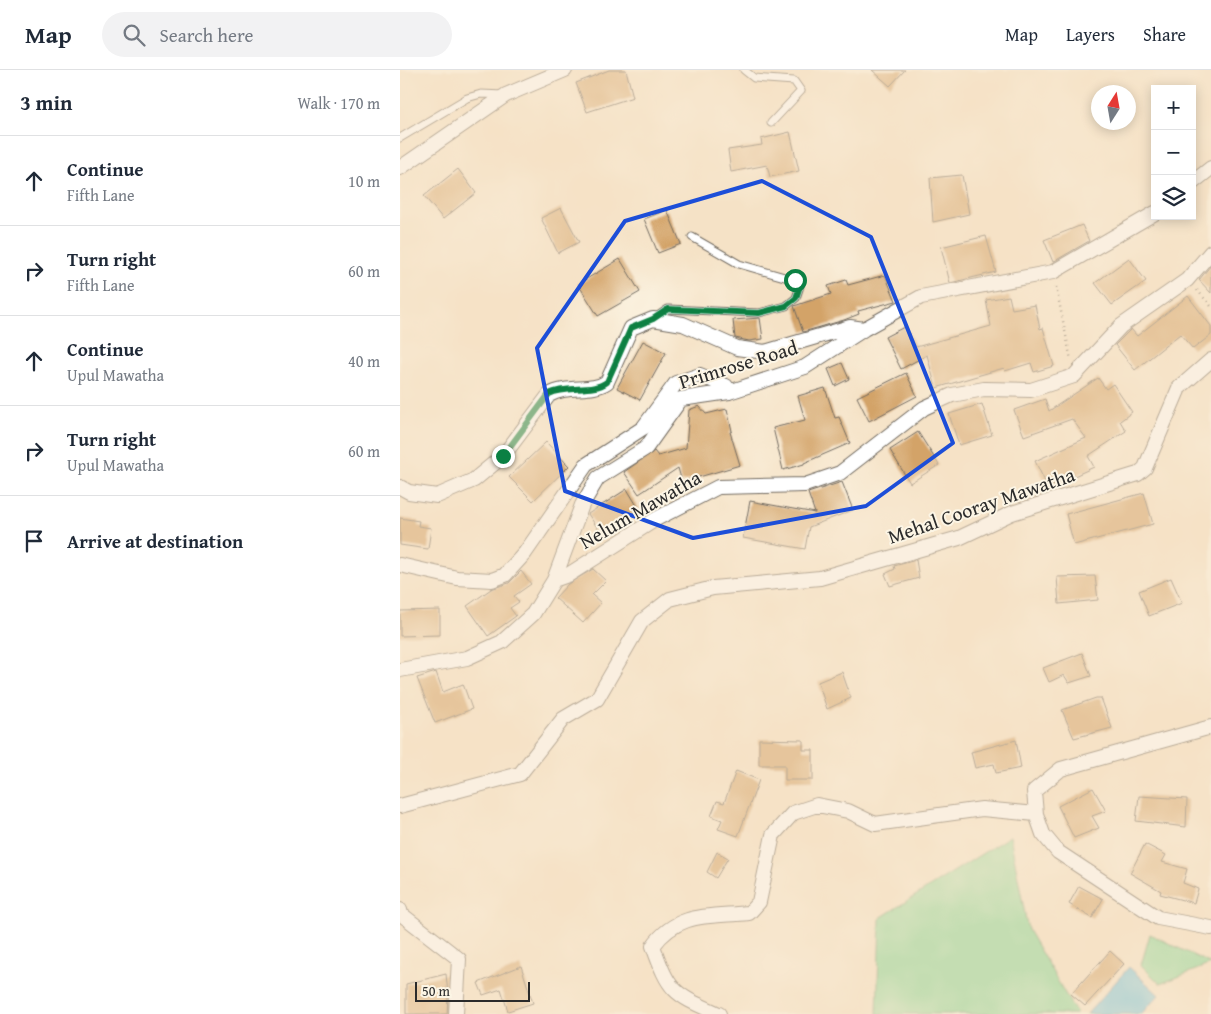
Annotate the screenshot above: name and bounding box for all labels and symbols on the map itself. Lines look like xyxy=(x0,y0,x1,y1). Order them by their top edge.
north arrow xyxy=(1091,85,1136,130)
route start xyxy=(784,269,807,292)
street label: Primrose Road xyxy=(675,332,801,396)
route end xyxy=(492,445,515,468)
street label: Mehal Cooray Mawatha xyxy=(883,459,1079,551)
street label: Nelum Mawatha xyxy=(574,462,707,556)
scale bar xyxy=(415,979,530,1002)

